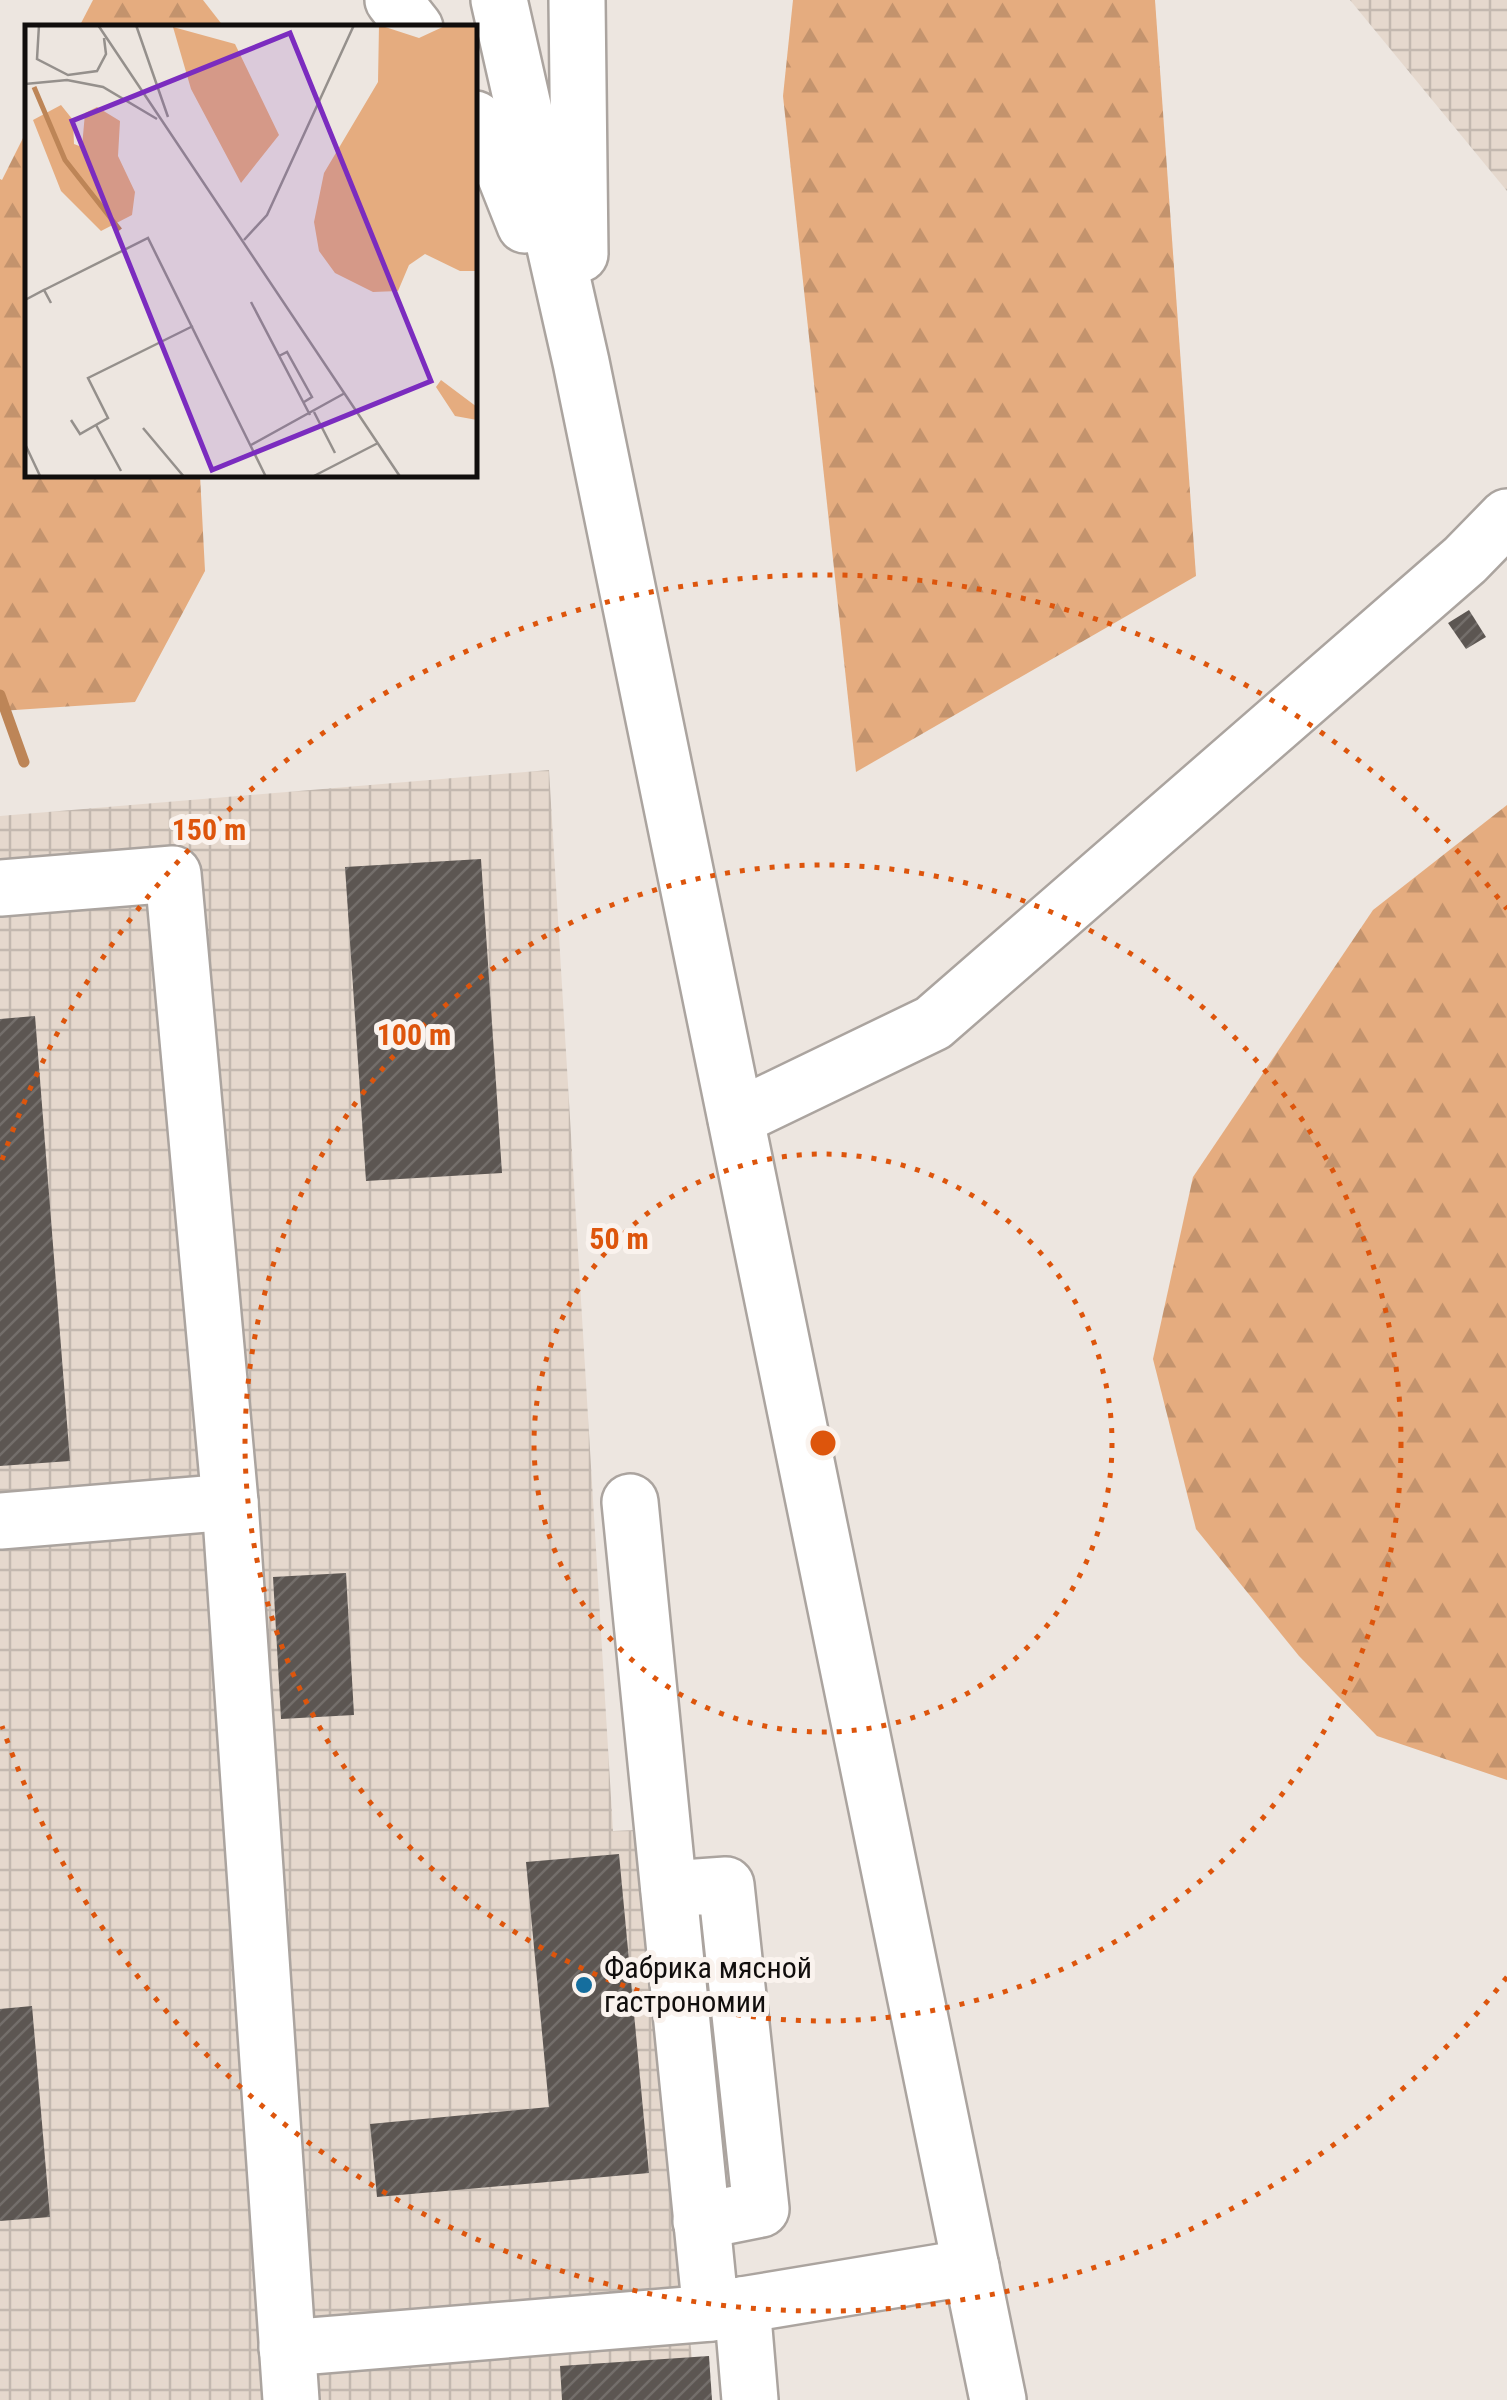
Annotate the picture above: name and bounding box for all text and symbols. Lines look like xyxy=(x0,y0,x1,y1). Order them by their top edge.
inset map xyxy=(25,25,478,478)
text: 150 m xyxy=(172,812,246,847)
text: 100 m xyxy=(377,1017,451,1052)
text: 50 m xyxy=(589,1221,649,1256)
centre of rings xyxy=(805,1425,841,1461)
place label: Фабрика мясной гастрономии xyxy=(604,1950,812,2019)
marker: Фабрика мясной гастрономии xyxy=(573,1974,595,1996)

